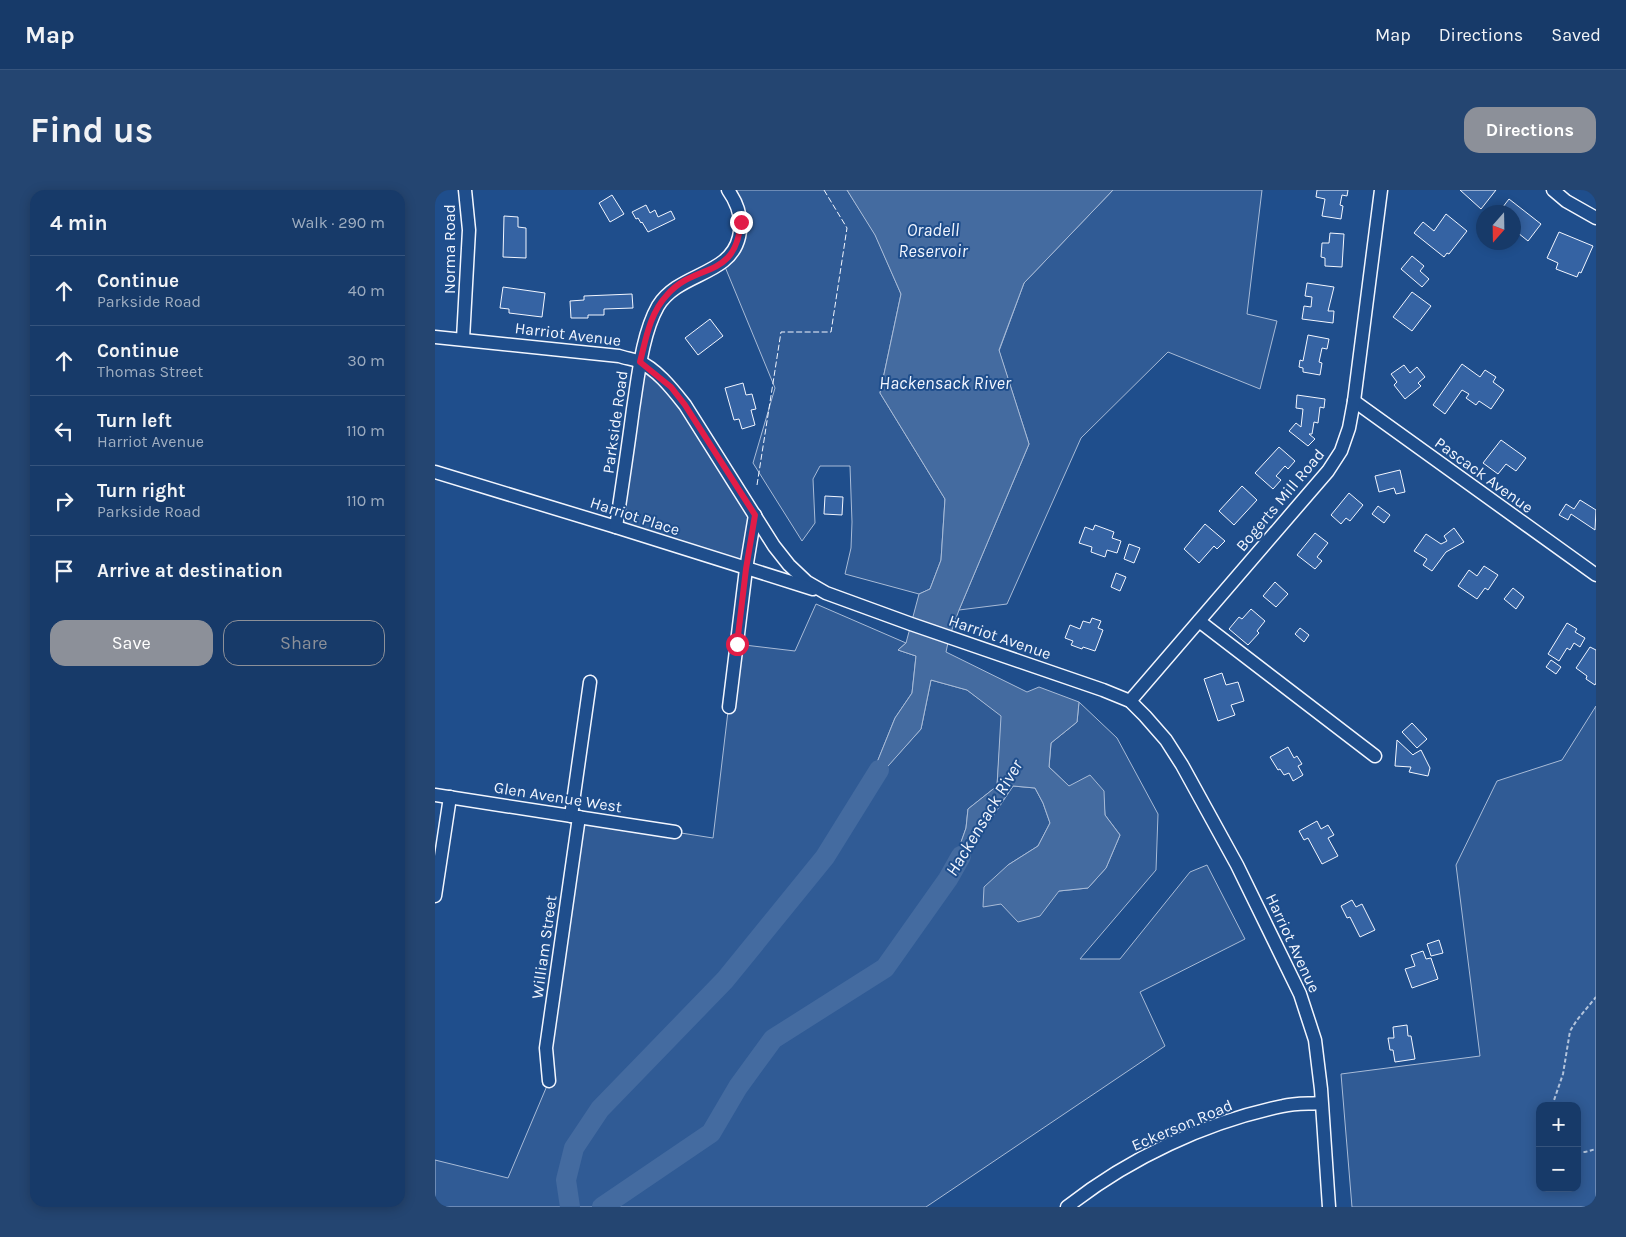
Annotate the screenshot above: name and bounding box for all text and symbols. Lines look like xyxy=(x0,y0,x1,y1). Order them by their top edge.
text: Map xyxy=(25,21,75,49)
text: Map xyxy=(1375,24,1411,46)
text: Directions xyxy=(1439,24,1523,46)
text: Saved xyxy=(1551,24,1601,46)
button: Directions xyxy=(1464,107,1596,153)
text: Find us xyxy=(30,110,153,151)
street label: Norma Road xyxy=(440,204,459,294)
north arrow xyxy=(1476,205,1521,250)
text: 4 min xyxy=(50,211,108,235)
route end xyxy=(730,211,753,234)
text: Walk · 290 m xyxy=(292,213,385,232)
water label: Oradell Reservoir xyxy=(898,219,968,262)
text: Continue xyxy=(97,270,179,292)
icon: ahead xyxy=(50,277,78,305)
text: 40 m xyxy=(348,281,385,300)
text: Parkside Road xyxy=(97,292,201,311)
street label: Harriot Avenue xyxy=(514,318,622,350)
text: Continue xyxy=(97,340,179,362)
icon: ahead xyxy=(50,347,78,375)
text: 30 m xyxy=(347,351,385,370)
text: Thomas Street xyxy=(97,362,203,381)
street label: Parkside Road xyxy=(598,369,632,475)
water label: Hackensack River xyxy=(879,372,1012,394)
text: Turn left xyxy=(97,410,172,432)
icon: left xyxy=(50,417,78,445)
text: 110 m xyxy=(346,421,385,440)
text: Harriot Avenue xyxy=(97,432,204,451)
street label: Pascack Avenue xyxy=(1431,433,1537,517)
street label: Bogerts Mill Road xyxy=(1232,445,1328,555)
text: Turn right xyxy=(97,480,186,502)
icon: right xyxy=(50,487,78,515)
text: 110 m xyxy=(346,491,385,510)
street label: Harriot Place xyxy=(588,493,682,539)
text: Parkside Road xyxy=(97,502,201,521)
icon: arrive xyxy=(50,557,78,585)
text: Arrive at destination xyxy=(97,560,283,582)
street label: Harriot Avenue xyxy=(946,611,1054,663)
button: Save xyxy=(50,620,213,666)
button: Share xyxy=(223,620,385,666)
route start xyxy=(726,633,749,656)
water label: Hackensack River xyxy=(941,755,1028,880)
street label: Glen Avenue West xyxy=(493,778,623,816)
street label: Harriot Avenue xyxy=(1262,890,1324,996)
street label: William Street xyxy=(527,894,561,1000)
street label: Eckerson Road xyxy=(1129,1095,1235,1155)
map controls xyxy=(1536,1102,1581,1192)
button: + xyxy=(1536,1102,1581,1147)
button: − xyxy=(1536,1147,1581,1192)

